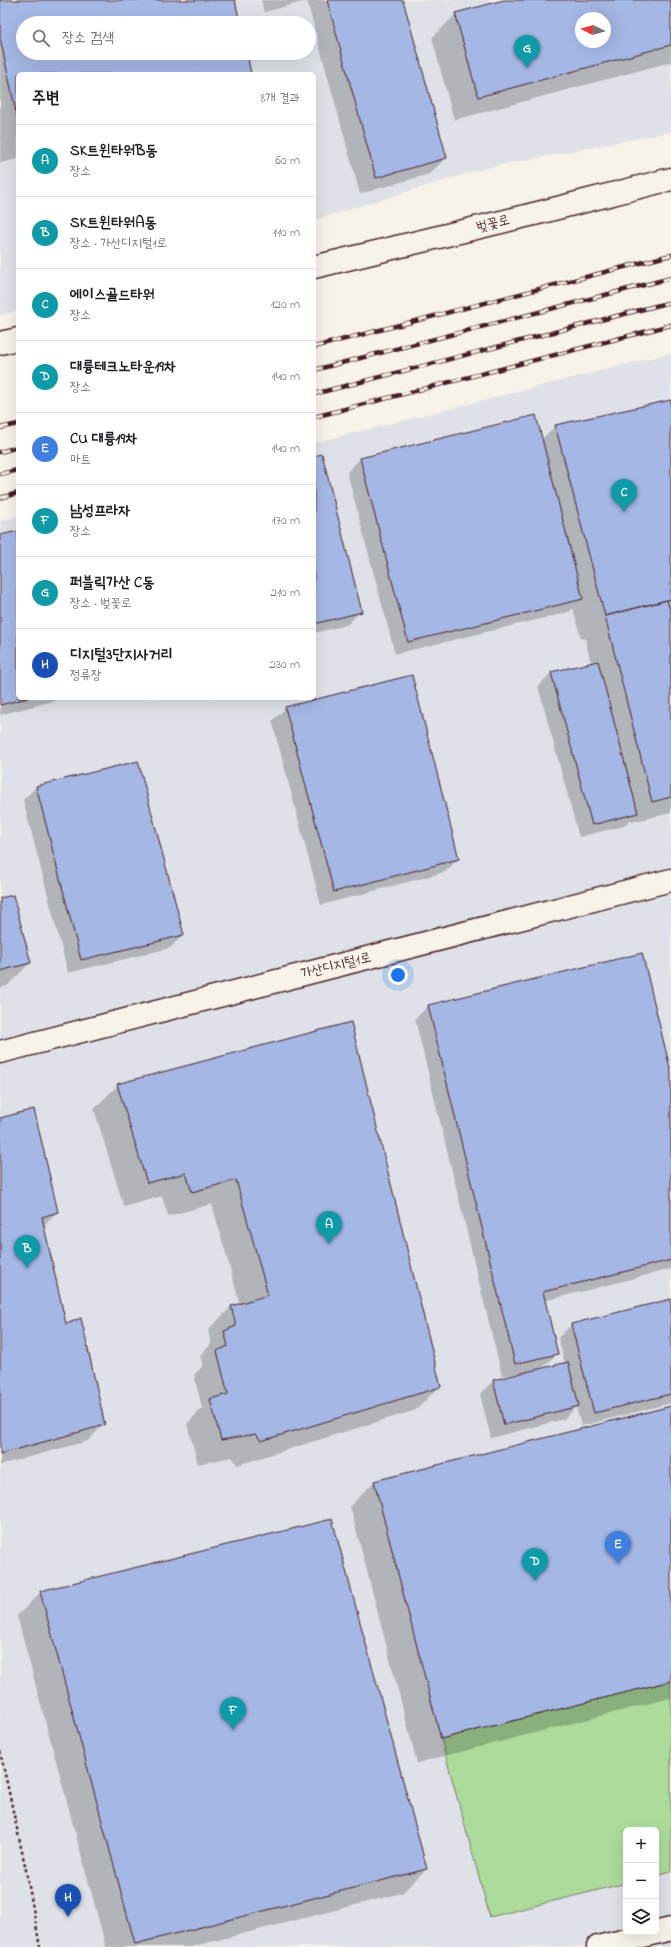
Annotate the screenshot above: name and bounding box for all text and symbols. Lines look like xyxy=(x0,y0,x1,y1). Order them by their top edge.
north arrow xyxy=(575,12,611,48)
search box xyxy=(16,16,316,60)
icon: search xyxy=(30,27,52,49)
text: 장소 검색 xyxy=(62,27,114,49)
pin: G xyxy=(514,35,540,68)
text: 주변 xyxy=(32,86,59,111)
text: 8개 결과 xyxy=(260,89,300,108)
text: SK트윈타워B동 xyxy=(70,140,157,162)
text: A xyxy=(41,151,49,170)
text: 60 m xyxy=(275,151,300,170)
text: 장소 xyxy=(70,162,91,181)
street label: 벚꽃로 xyxy=(474,210,512,238)
text: SK트윈타워A동 xyxy=(70,212,157,234)
text: B xyxy=(41,223,49,242)
text: 110 m xyxy=(273,223,300,242)
text: 장소 · 가산디지털1로 xyxy=(70,234,167,253)
text: 에이스골드타워 xyxy=(70,284,155,306)
text: C xyxy=(41,295,49,314)
text: 120 m xyxy=(270,295,300,314)
text: 장소 xyxy=(70,306,91,325)
text: 대륭테크노타운19차 xyxy=(70,356,176,378)
text: D xyxy=(40,367,50,386)
text: 140 m xyxy=(272,367,300,386)
text: 장소 xyxy=(70,378,91,397)
text: CU 대륭19차 xyxy=(70,428,137,450)
text: E xyxy=(41,439,49,458)
text: 140 m xyxy=(272,439,300,458)
text: 마트 xyxy=(70,450,91,469)
pin: C xyxy=(611,479,637,512)
text: 남성프라자 xyxy=(70,500,130,522)
text: F xyxy=(41,511,49,530)
text: 170 m xyxy=(272,511,300,530)
text: 장소 xyxy=(70,522,91,541)
text: 퍼블릭가산 C동 xyxy=(70,572,154,594)
text: G xyxy=(41,583,49,602)
text: 210 m xyxy=(270,583,300,602)
text: 장소 · 벚꽃로 xyxy=(70,594,132,613)
text: 디지털3단지사거리 xyxy=(70,644,173,666)
text: H xyxy=(41,655,49,674)
text: 230 m xyxy=(269,655,300,674)
text: 정류장 xyxy=(70,666,101,685)
street label: 가산디지털1로 xyxy=(299,947,373,985)
your location xyxy=(388,965,408,985)
pin: A xyxy=(316,1211,342,1244)
pin: B xyxy=(14,1235,40,1268)
pin: E xyxy=(605,1531,631,1564)
pin: D xyxy=(522,1548,548,1581)
pin: F xyxy=(220,1697,246,1730)
map controls xyxy=(623,1827,659,1935)
button: + xyxy=(623,1827,659,1863)
button: − xyxy=(623,1863,659,1899)
pin: H xyxy=(55,1884,81,1917)
button: layers xyxy=(623,1899,659,1935)

